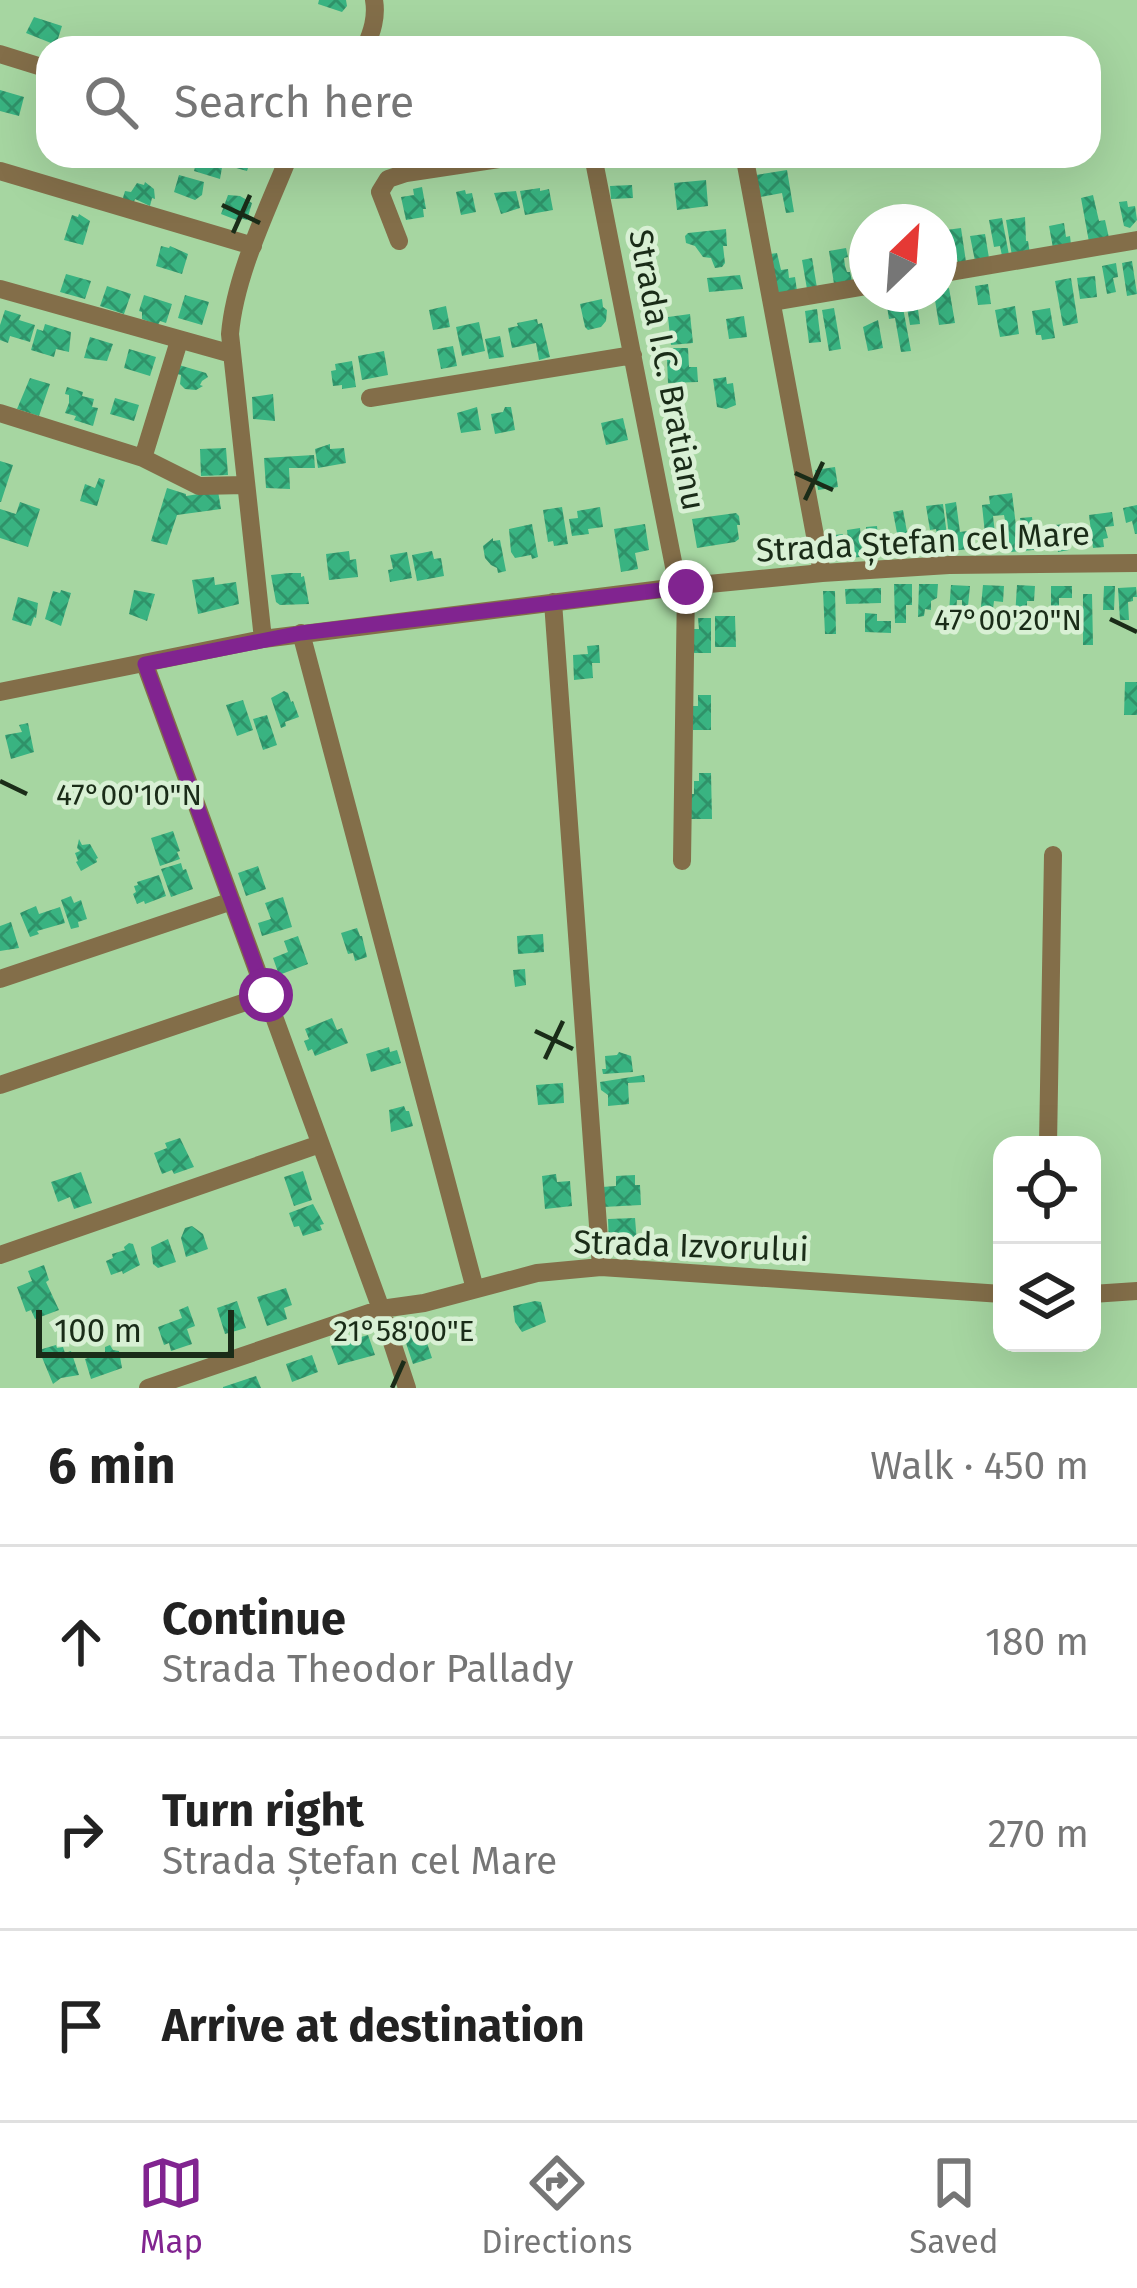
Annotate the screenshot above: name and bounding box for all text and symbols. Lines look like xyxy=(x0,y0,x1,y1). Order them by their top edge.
search box xyxy=(36,36,1101,168)
icon: search xyxy=(78,69,144,135)
text: Search here xyxy=(174,75,414,129)
north arrow xyxy=(849,204,957,312)
street label: Strada I.C. Bratianu xyxy=(620,226,714,514)
street label: Strada Ștefan cel Mare xyxy=(755,513,1091,572)
route end xyxy=(659,560,713,614)
text: 47°00'20"N xyxy=(934,602,1082,638)
text: 47°00'10"N xyxy=(56,777,202,813)
route start xyxy=(239,968,293,1022)
map controls xyxy=(993,1136,1101,1352)
button: locate xyxy=(993,1136,1101,1244)
street label: Strada Izvorului xyxy=(573,1222,809,1270)
button: layers xyxy=(993,1244,1101,1352)
scale bar xyxy=(36,1304,234,1357)
text: 100 m xyxy=(54,1311,142,1351)
text: 21°58'00"E xyxy=(333,1313,475,1349)
text: 6 min xyxy=(48,1435,176,1497)
text: Walk · 450 m xyxy=(870,1443,1089,1489)
text: Continue xyxy=(162,1592,346,1646)
icon: ahead xyxy=(48,1609,114,1675)
text: 180 m xyxy=(985,1619,1089,1665)
text: Strada Theodor Pallady xyxy=(162,1646,573,1692)
text: Turn right xyxy=(162,1784,364,1838)
icon: right xyxy=(48,1801,114,1867)
text: 270 m xyxy=(988,1811,1089,1857)
text: Strada Ștefan cel Mare xyxy=(162,1838,557,1884)
icon: arrive xyxy=(48,1993,114,2059)
text: Arrive at destination xyxy=(162,1999,585,2053)
tab: Map xyxy=(138,2150,204,2262)
tab: Directions xyxy=(481,2150,633,2262)
tab: Saved xyxy=(909,2150,999,2262)

